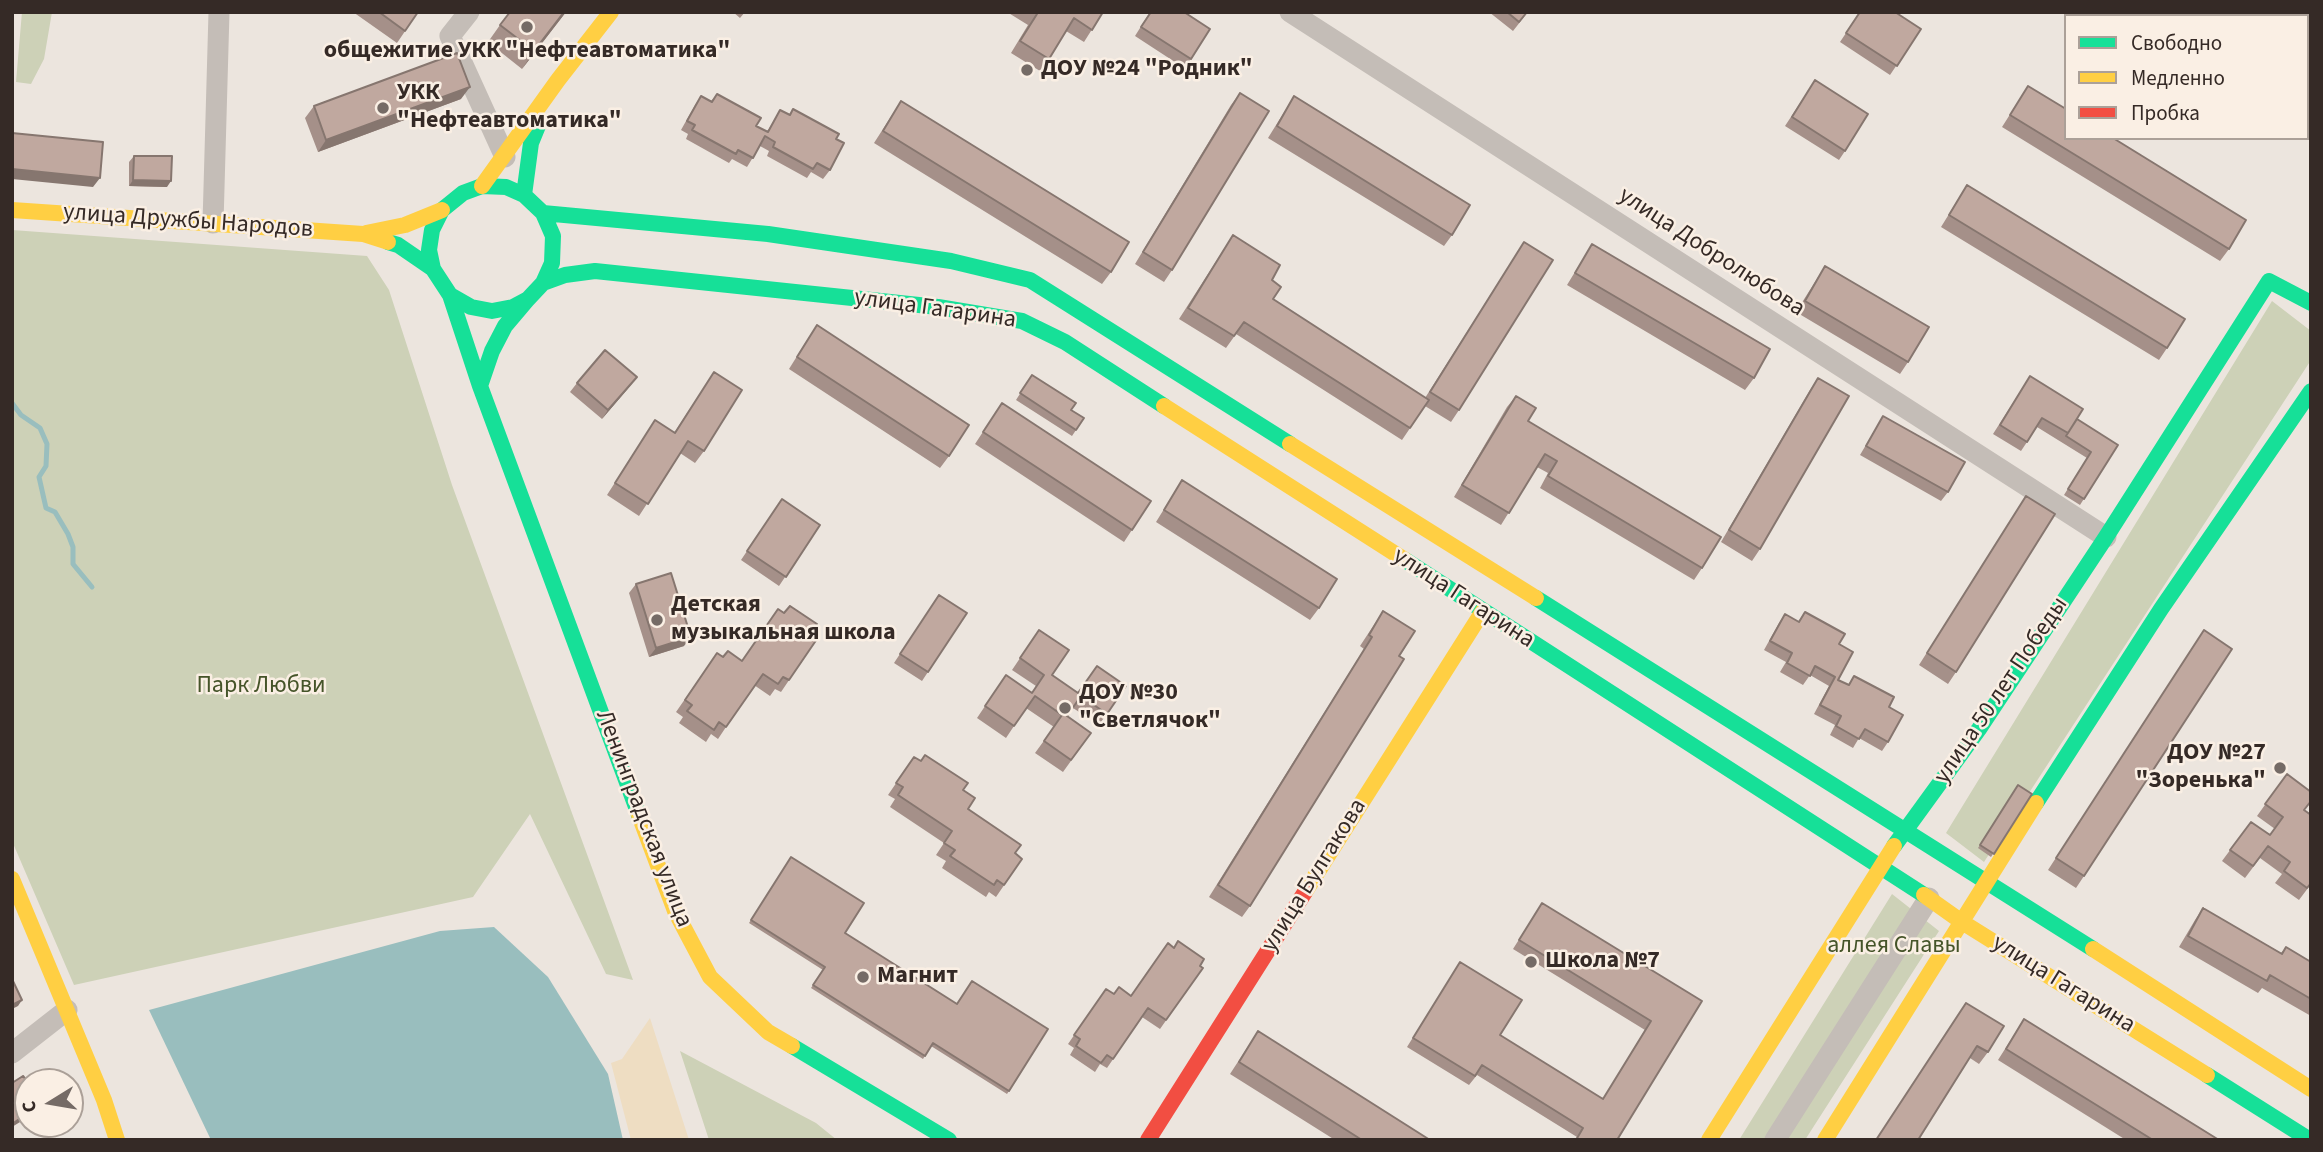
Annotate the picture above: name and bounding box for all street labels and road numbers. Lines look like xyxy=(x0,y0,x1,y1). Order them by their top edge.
street label: улица Добролюбова xyxy=(1612,182,1810,324)
street label: улица Дружбы Народов xyxy=(62,199,314,245)
street label: улица Гагарина xyxy=(852,284,1018,336)
street label: улица Гагарина xyxy=(1387,542,1539,656)
street label: улица 50 лет Победы xyxy=(1929,592,2075,790)
street label: Ленинградская улица xyxy=(588,706,698,932)
street label: улица Булгакова xyxy=(1256,794,1374,958)
street label: улица Гагарина xyxy=(1986,930,2140,1040)

